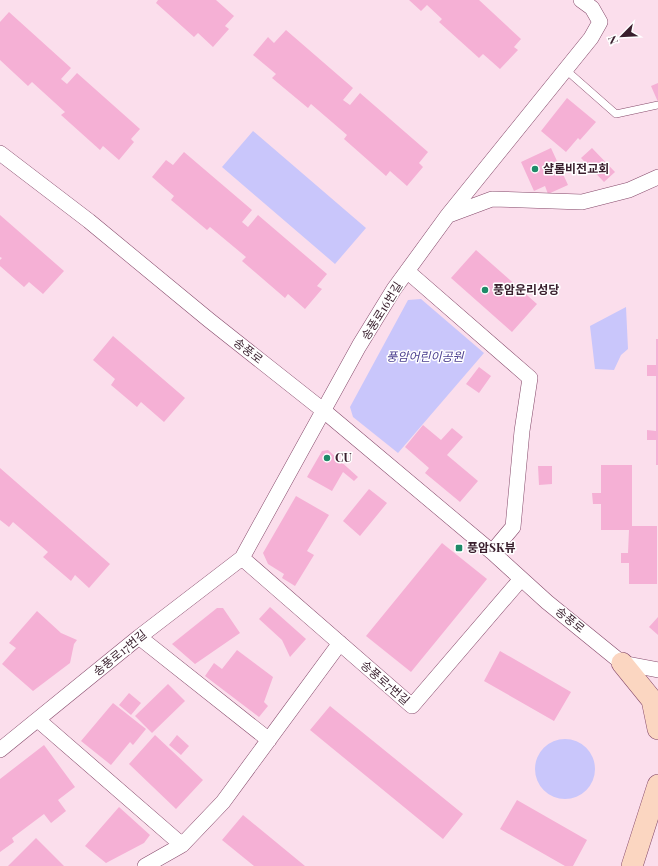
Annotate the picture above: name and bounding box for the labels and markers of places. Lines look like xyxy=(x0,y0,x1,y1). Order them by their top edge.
place label: 샬롬비전교회 xyxy=(543,160,609,176)
marker: 샬롬비전교회 xyxy=(530,164,540,174)
place label: 풍암운리성당 xyxy=(493,281,559,297)
marker: 풍암운리성당 xyxy=(480,285,490,295)
place label: CU xyxy=(335,449,352,465)
marker: CU xyxy=(322,453,332,463)
place label: 풍암SK뷰 xyxy=(467,539,516,555)
marker: 풍암SK뷰 xyxy=(454,543,464,553)

